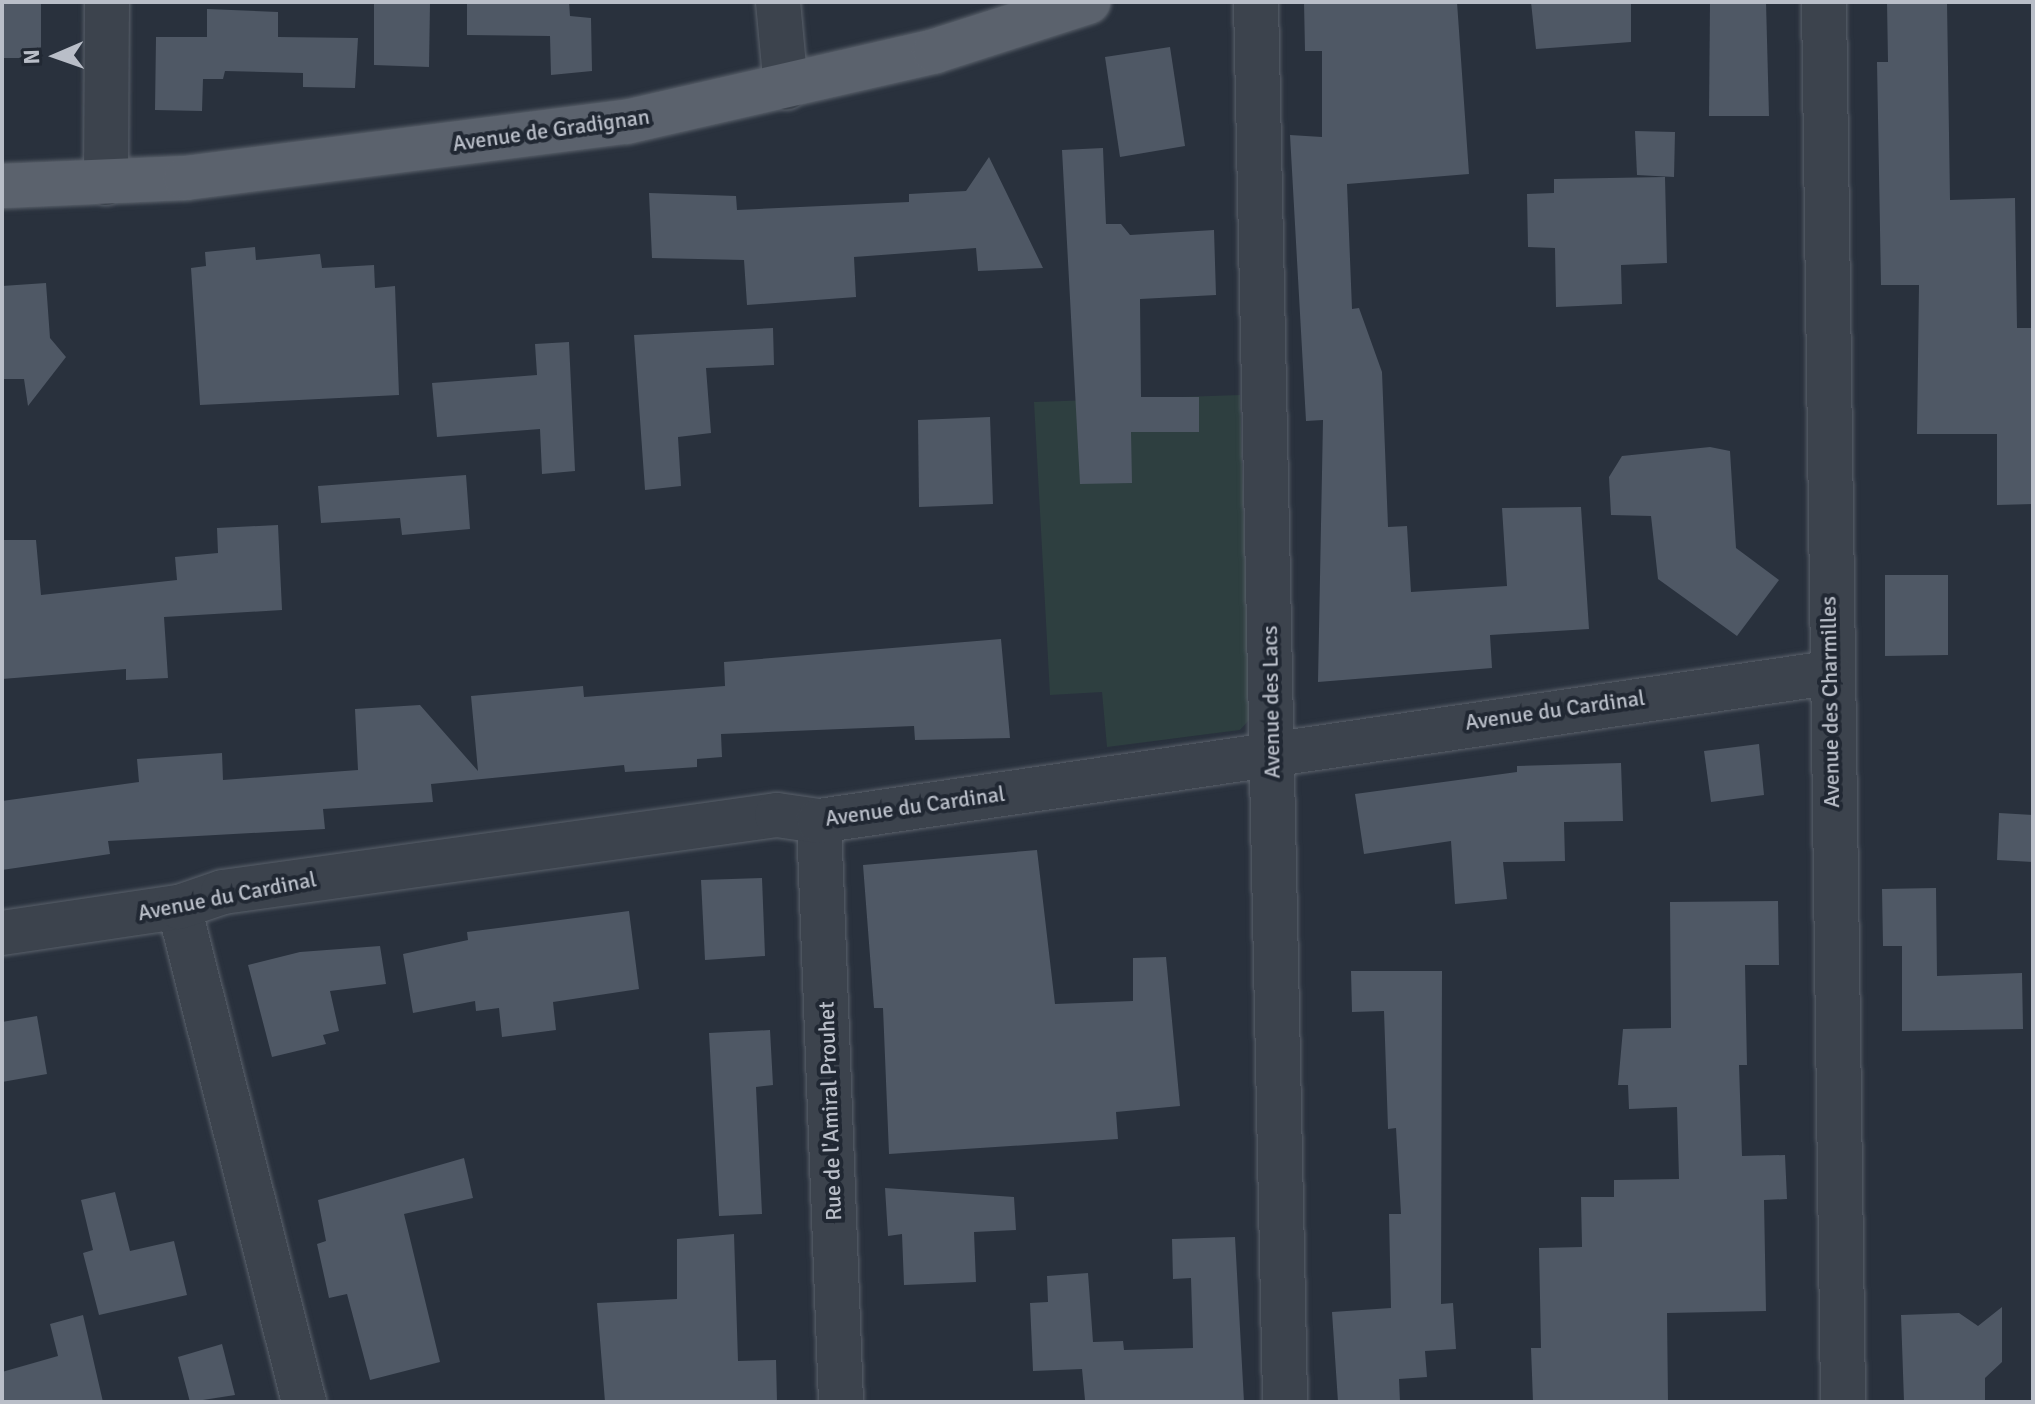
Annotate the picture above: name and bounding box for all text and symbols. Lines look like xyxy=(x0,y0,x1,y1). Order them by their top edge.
north arrow xyxy=(16,16,96,96)
text: N xyxy=(18,49,45,65)
street label: Avenue de Gradignan xyxy=(451,103,651,157)
street label: Avenue des Charmilles xyxy=(1815,596,1845,808)
street label: Avenue des Lacs xyxy=(1256,625,1286,779)
street label: Avenue du Cardinal xyxy=(1463,684,1647,736)
street label: Avenue du Cardinal xyxy=(823,780,1007,832)
street label: Avenue du Cardinal xyxy=(135,866,319,926)
street label: Rue de l'Amiral Prouhet xyxy=(813,1001,847,1221)

